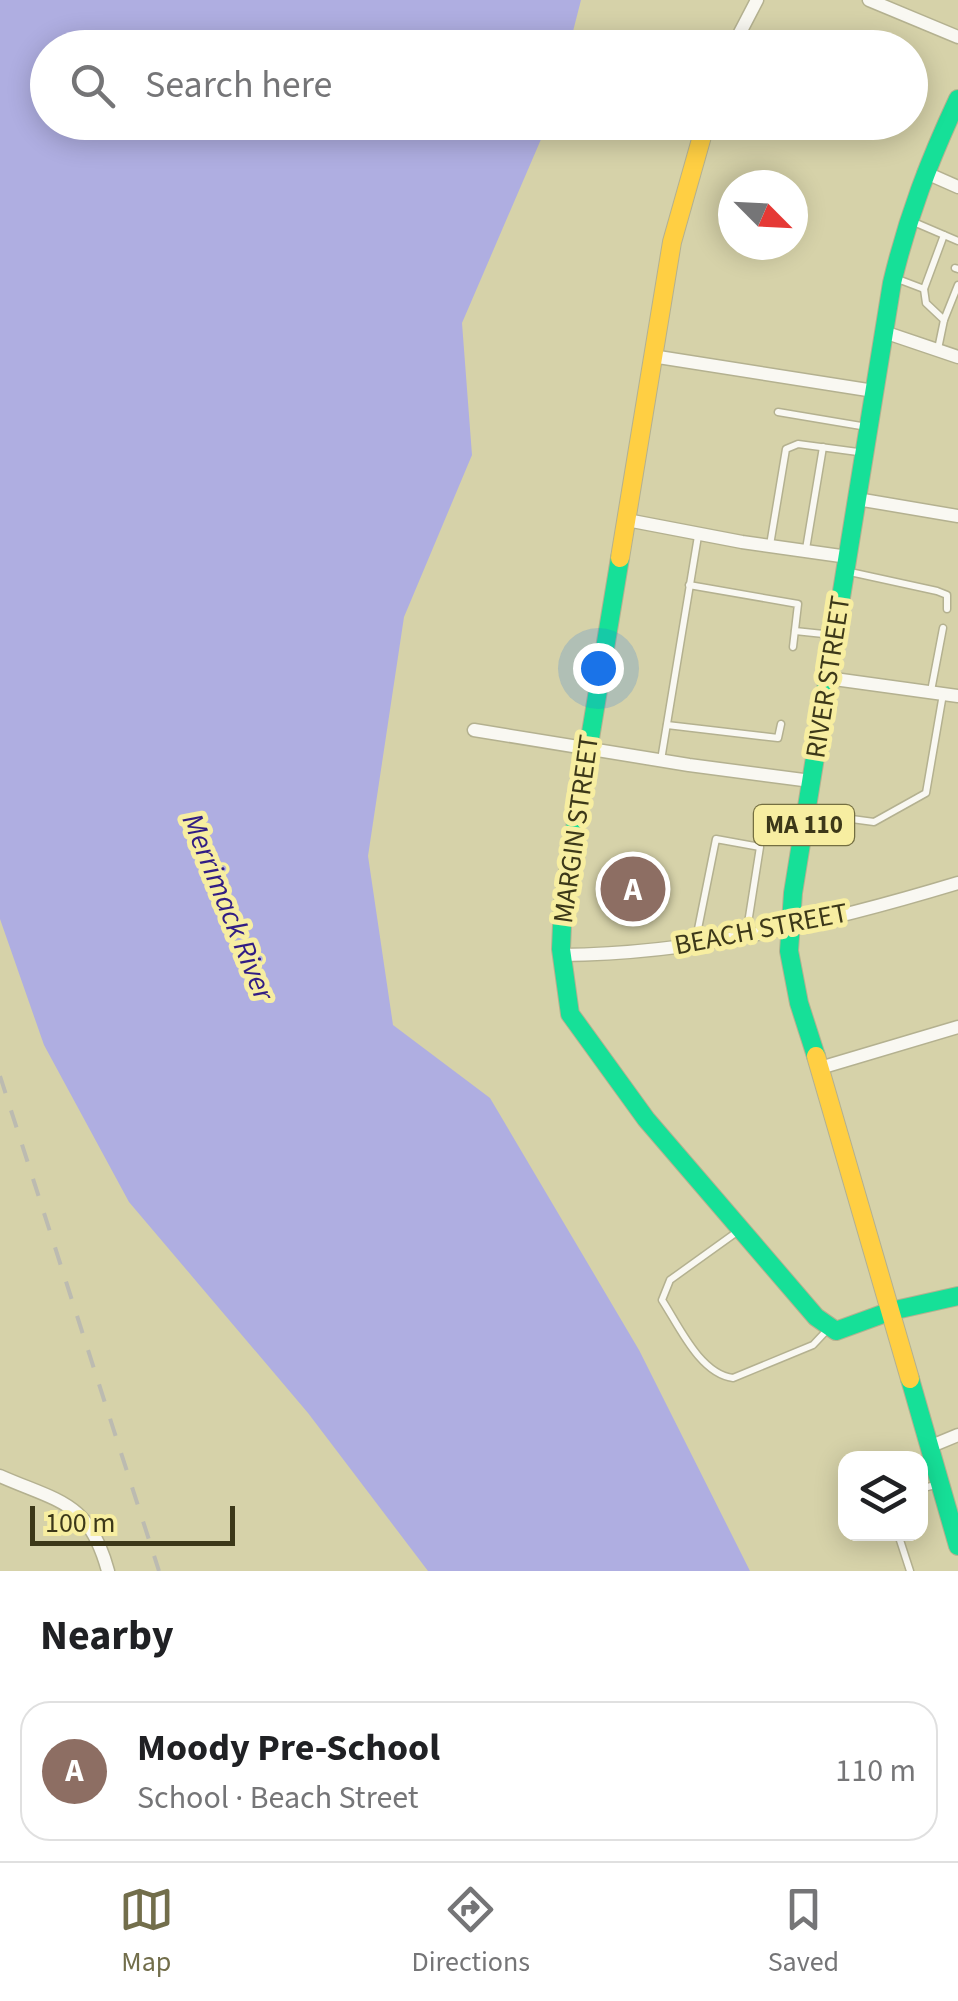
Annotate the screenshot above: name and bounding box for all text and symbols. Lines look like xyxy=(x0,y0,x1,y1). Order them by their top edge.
search box xyxy=(30,30,928,140)
icon: search xyxy=(65,58,120,113)
text: Search here xyxy=(145,58,332,112)
north arrow xyxy=(718,170,808,260)
street label: RIVER STREET xyxy=(795,593,861,761)
your location xyxy=(573,643,624,694)
street label: MARGIN STREET xyxy=(543,732,609,926)
road number: MA 110 xyxy=(754,805,854,845)
water label: Merrimack River xyxy=(171,807,286,1009)
pin: A xyxy=(600,852,666,926)
street label: BEACH STREET xyxy=(671,893,851,965)
map controls xyxy=(838,1451,928,1541)
button: layers xyxy=(838,1451,928,1541)
scale bar xyxy=(30,1501,235,1546)
text: 100 m xyxy=(45,1503,116,1543)
text: Nearby xyxy=(40,1606,174,1666)
text: Moody Pre-School xyxy=(137,1721,440,1775)
text: A xyxy=(65,1748,84,1794)
text: 110 m xyxy=(835,1748,916,1794)
text: School · Beach Street xyxy=(137,1775,419,1821)
tab: Map xyxy=(119,1882,174,1982)
tab: Directions xyxy=(412,1882,530,1982)
tab: Saved xyxy=(768,1882,839,1982)

